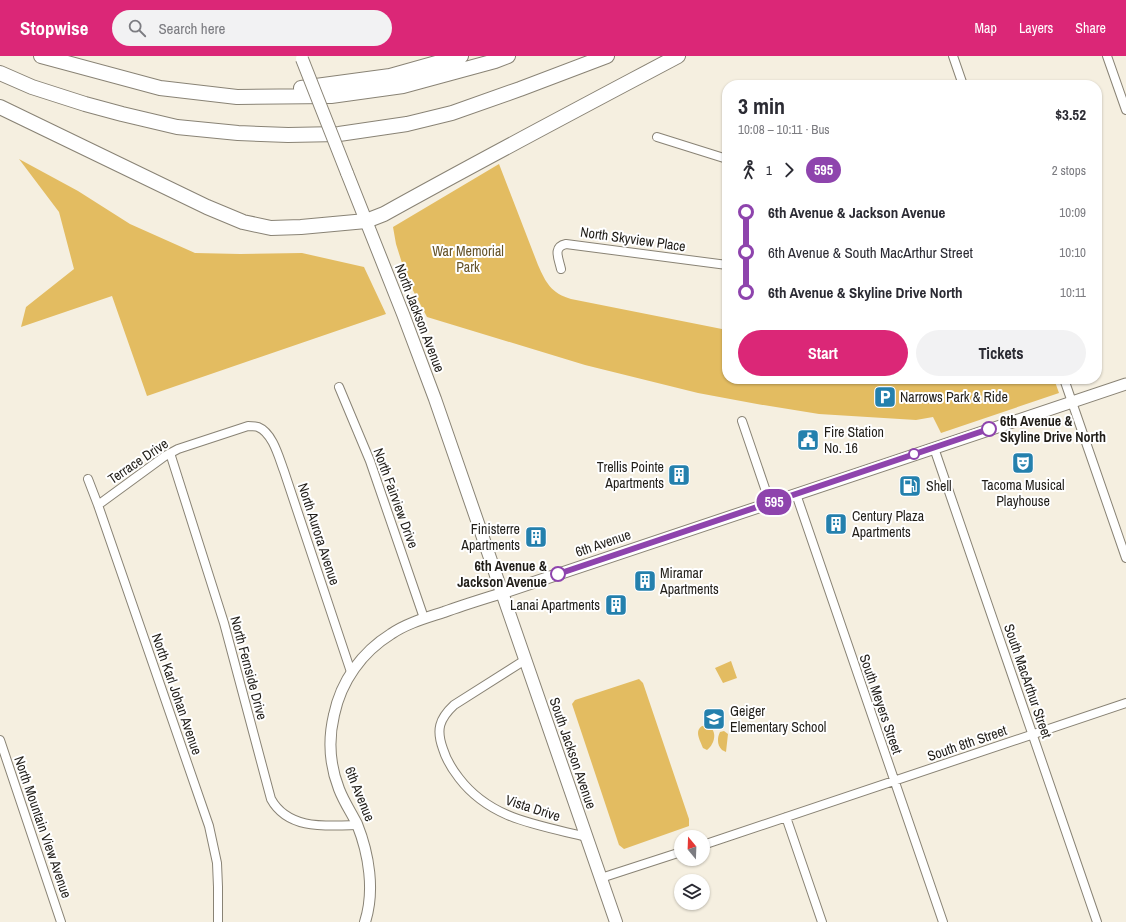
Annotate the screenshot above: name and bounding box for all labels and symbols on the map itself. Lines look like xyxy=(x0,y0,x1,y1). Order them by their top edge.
street label: North Skyview Place xyxy=(579,223,687,255)
park label: War Memorial Park xyxy=(432,242,504,276)
street label: North Jackson Avenue xyxy=(391,261,449,375)
parking icon: Narrows Park & Ride xyxy=(872,384,898,410)
place label: Narrows Park & Ride xyxy=(900,388,1008,406)
place label: 6th Avenue & Skyline Drive North xyxy=(1000,412,1106,446)
marker: 6th Avenue & Skyline Drive North xyxy=(981,421,997,437)
place label: Fire Station No. 16 xyxy=(824,423,884,457)
public building icon: Fire Station No. 16 xyxy=(795,427,821,453)
street label: Terrace Drive xyxy=(104,434,172,488)
street label: North Fairview Drive xyxy=(370,445,422,551)
unlabelled marker xyxy=(908,448,920,460)
theatre icon: Tacoma Musical Playhouse xyxy=(1010,450,1036,476)
place label: Trellis Pointe Apartments xyxy=(597,458,664,492)
building icon: Trellis Pointe Apartments xyxy=(666,462,692,488)
fuel station icon: Shell xyxy=(897,473,923,499)
place label: Tacoma Musical Playhouse xyxy=(981,476,1065,510)
place label: Shell xyxy=(926,477,952,495)
street label: North Aurora Avenue xyxy=(294,481,344,587)
line badge: 595 xyxy=(751,489,797,515)
place label: Century Plaza Apartments xyxy=(851,507,925,541)
building icon: Century Plaza Apartments xyxy=(823,511,849,537)
place label: Finisterre Apartments xyxy=(460,520,520,554)
building icon: Finisterre Apartments xyxy=(523,524,549,550)
street label: 6th Avenue xyxy=(573,525,633,561)
place label: 6th Avenue & Jackson Avenue xyxy=(457,557,548,591)
place label: Miramar Apartments xyxy=(659,564,719,598)
marker: 6th Avenue & Jackson Avenue xyxy=(550,566,566,582)
building icon: Miramar Apartments xyxy=(632,568,658,594)
building icon: Lanai Apartments xyxy=(603,592,629,618)
place label: Lanai Apartments xyxy=(510,596,600,614)
street label: North Fernside Drive xyxy=(227,614,271,722)
street label: South MacArthur Street xyxy=(1000,621,1056,741)
street label: North Karl Johan Avenue xyxy=(148,631,206,757)
street label: South Meyers Street xyxy=(855,652,907,756)
street label: South Jackson Avenue xyxy=(546,695,600,811)
place label: Geiger Elementary School xyxy=(730,702,826,736)
school or university icon: Geiger Elementary School xyxy=(701,706,727,732)
street label: South 8th Street xyxy=(925,721,1009,765)
street label: North Mountain View Avenue xyxy=(10,754,76,900)
street label: 6th Avenue xyxy=(341,764,379,824)
street label: Vista Drive xyxy=(503,791,563,825)
north arrow xyxy=(674,830,710,866)

